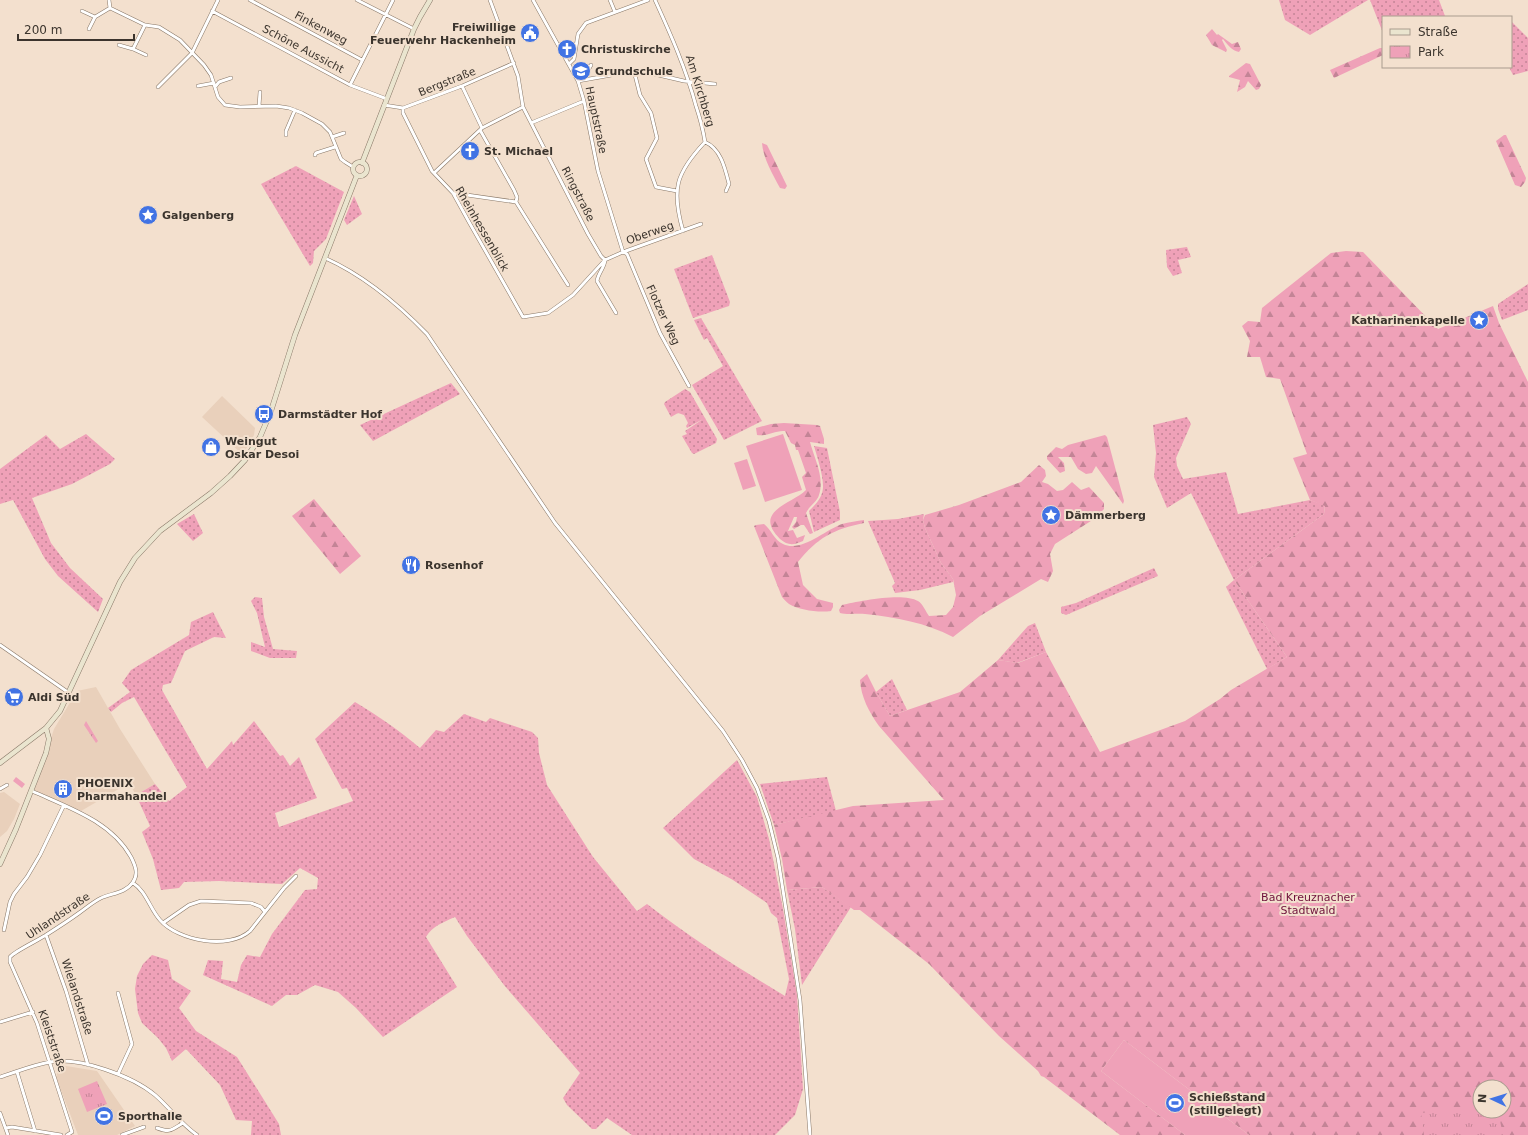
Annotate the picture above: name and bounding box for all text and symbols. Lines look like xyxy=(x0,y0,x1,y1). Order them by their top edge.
street label: Finkenweg xyxy=(292,9,350,47)
scale bar xyxy=(18,16,134,42)
legend xyxy=(1382,16,1512,68)
place label: Freiwillige Feuerwehr Hackenheim xyxy=(370,21,516,47)
street label: Schöne Aussicht xyxy=(260,22,347,76)
public building icon: Freiwillige Feuerwehr Hackenheim xyxy=(519,22,541,44)
text: 200 m xyxy=(24,23,62,37)
text: Straße xyxy=(1418,25,1458,39)
church icon: Christuskirche xyxy=(556,38,578,60)
place label: Christuskirche xyxy=(581,43,671,56)
text: Park xyxy=(1418,45,1444,59)
street label: Am Kirchberg xyxy=(683,54,717,128)
school or university icon: Grundschule xyxy=(570,60,592,82)
street label: Bergstraße xyxy=(416,65,478,99)
place label: Grundschule xyxy=(595,65,673,78)
street label: Hauptstraße xyxy=(583,85,610,155)
church icon: St. Michael xyxy=(459,140,481,162)
place label: St. Michael xyxy=(484,145,553,158)
street label: Ringstraße xyxy=(559,164,597,224)
street label: Rheinhessenblick xyxy=(452,184,512,274)
place icon: Galgenberg xyxy=(137,204,159,226)
place label: Galgenberg xyxy=(162,209,234,222)
street label: Oberweg xyxy=(624,219,676,247)
street label: Flotzer Weg xyxy=(643,283,683,347)
place icon: Katharinenkapelle xyxy=(1468,309,1490,331)
place label: Katharinenkapelle xyxy=(1351,314,1465,327)
bus stop icon: Darmstädter Hof xyxy=(253,403,275,425)
place label: Darmstädter Hof xyxy=(278,408,382,421)
place label: Weingut Oskar Desoi xyxy=(225,435,299,461)
shop icon: Weingut Oskar Desoi xyxy=(200,436,222,458)
place icon: Dämmerberg xyxy=(1040,504,1062,526)
place label: Dämmerberg xyxy=(1065,509,1146,522)
restaurant icon: Rosenhof xyxy=(400,554,422,576)
place label: Rosenhof xyxy=(425,559,483,572)
supermarket icon: Aldi Süd xyxy=(3,686,25,708)
place label: Aldi Süd xyxy=(28,691,79,704)
place label: PHOENIX Pharmahandel xyxy=(77,777,167,803)
building icon: PHOENIX Pharmahandel xyxy=(52,778,74,800)
street label: Uhlandstraße xyxy=(24,890,92,942)
park label: Bad Kreuznacher Stadtwald xyxy=(1261,891,1355,917)
street label: Wielandstraße xyxy=(59,957,95,1037)
street label: Kleiststraße xyxy=(35,1008,69,1074)
north arrow xyxy=(1472,1079,1512,1119)
place label: Schießstand (stillgelegt) xyxy=(1189,1091,1265,1117)
sports icon: Schießstand (stillgelegt) xyxy=(1164,1092,1186,1114)
text: N xyxy=(1476,1093,1489,1103)
sports icon: Sporthalle xyxy=(93,1105,115,1127)
place label: Sporthalle xyxy=(118,1110,182,1123)

